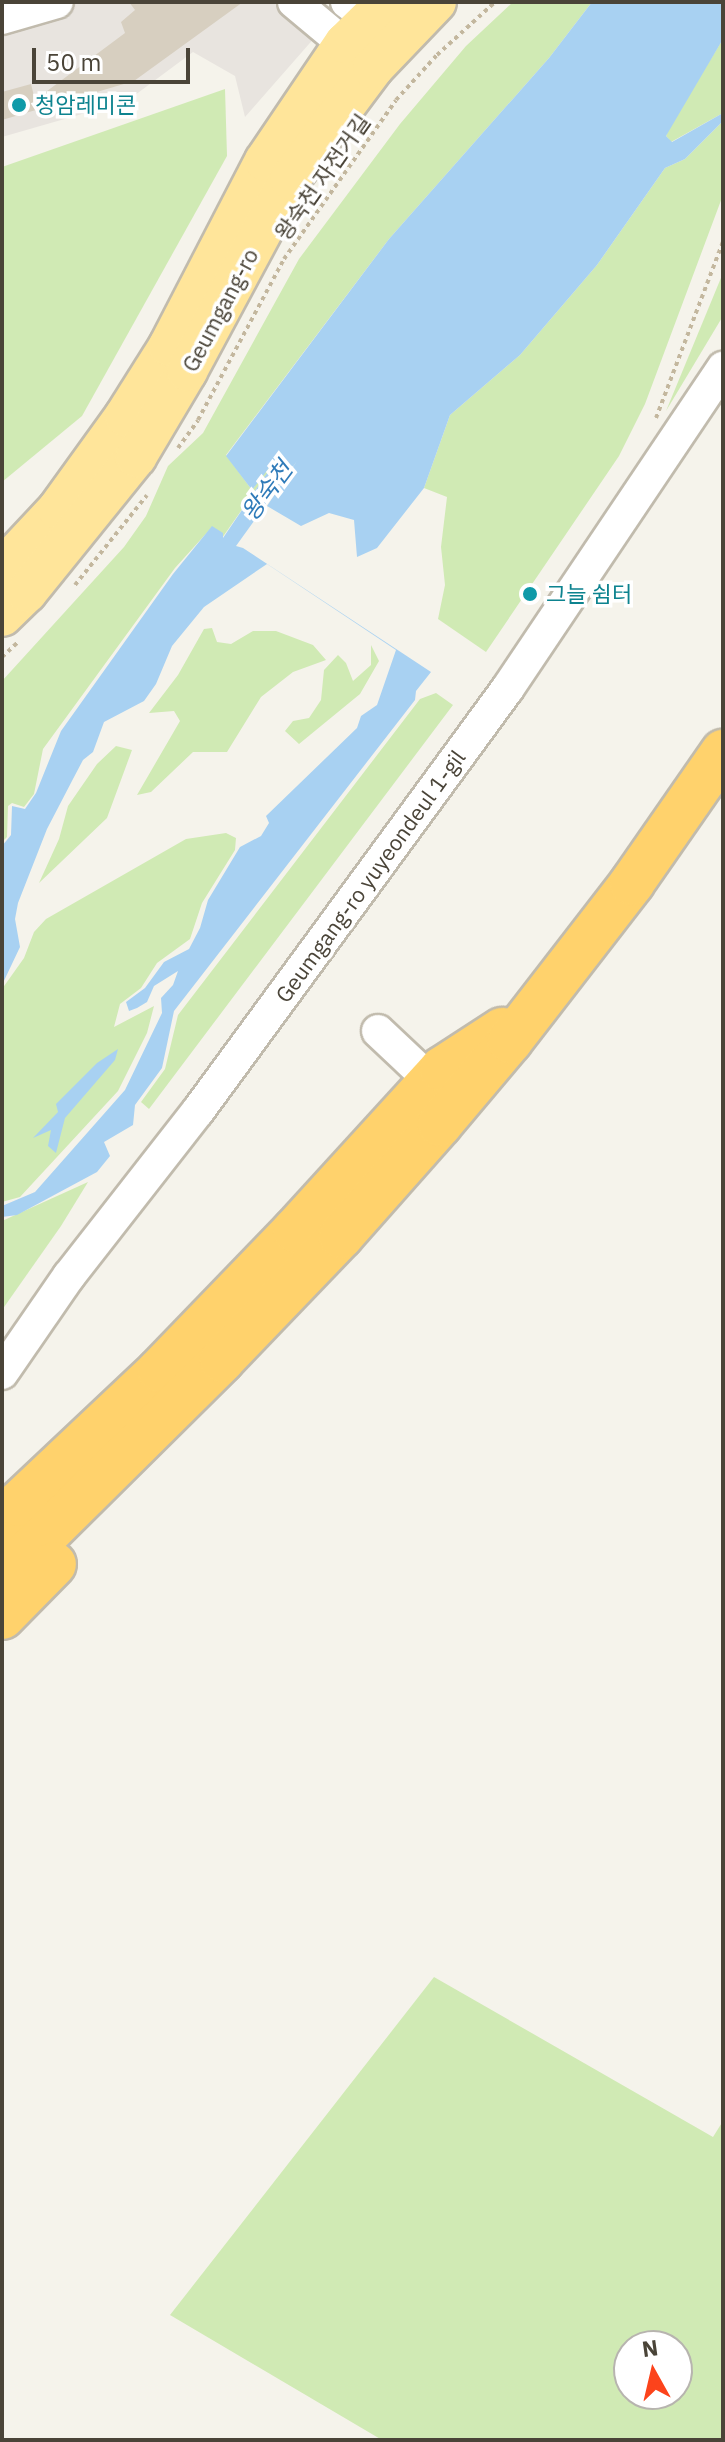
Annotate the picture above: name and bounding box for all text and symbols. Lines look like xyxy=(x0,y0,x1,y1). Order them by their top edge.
scale bar xyxy=(36,32,194,82)
text: 50 m xyxy=(46,46,101,78)
place label: 청암레미콘 xyxy=(35,92,136,118)
marker: 청암레미콘 xyxy=(10,96,28,114)
street label: 왕숙천 자전거길 xyxy=(269,109,375,245)
street label: Geumgang-ro xyxy=(177,244,263,376)
water label: 왕숙천 xyxy=(236,456,298,526)
place label: 그늘 쉼터 xyxy=(546,581,632,607)
marker: 그늘 쉼터 xyxy=(521,585,539,603)
street label: Geumgang-ro yuyeondeul 1-gil xyxy=(270,745,470,1007)
north arrow xyxy=(613,2330,693,2410)
text: N xyxy=(640,2332,660,2363)

